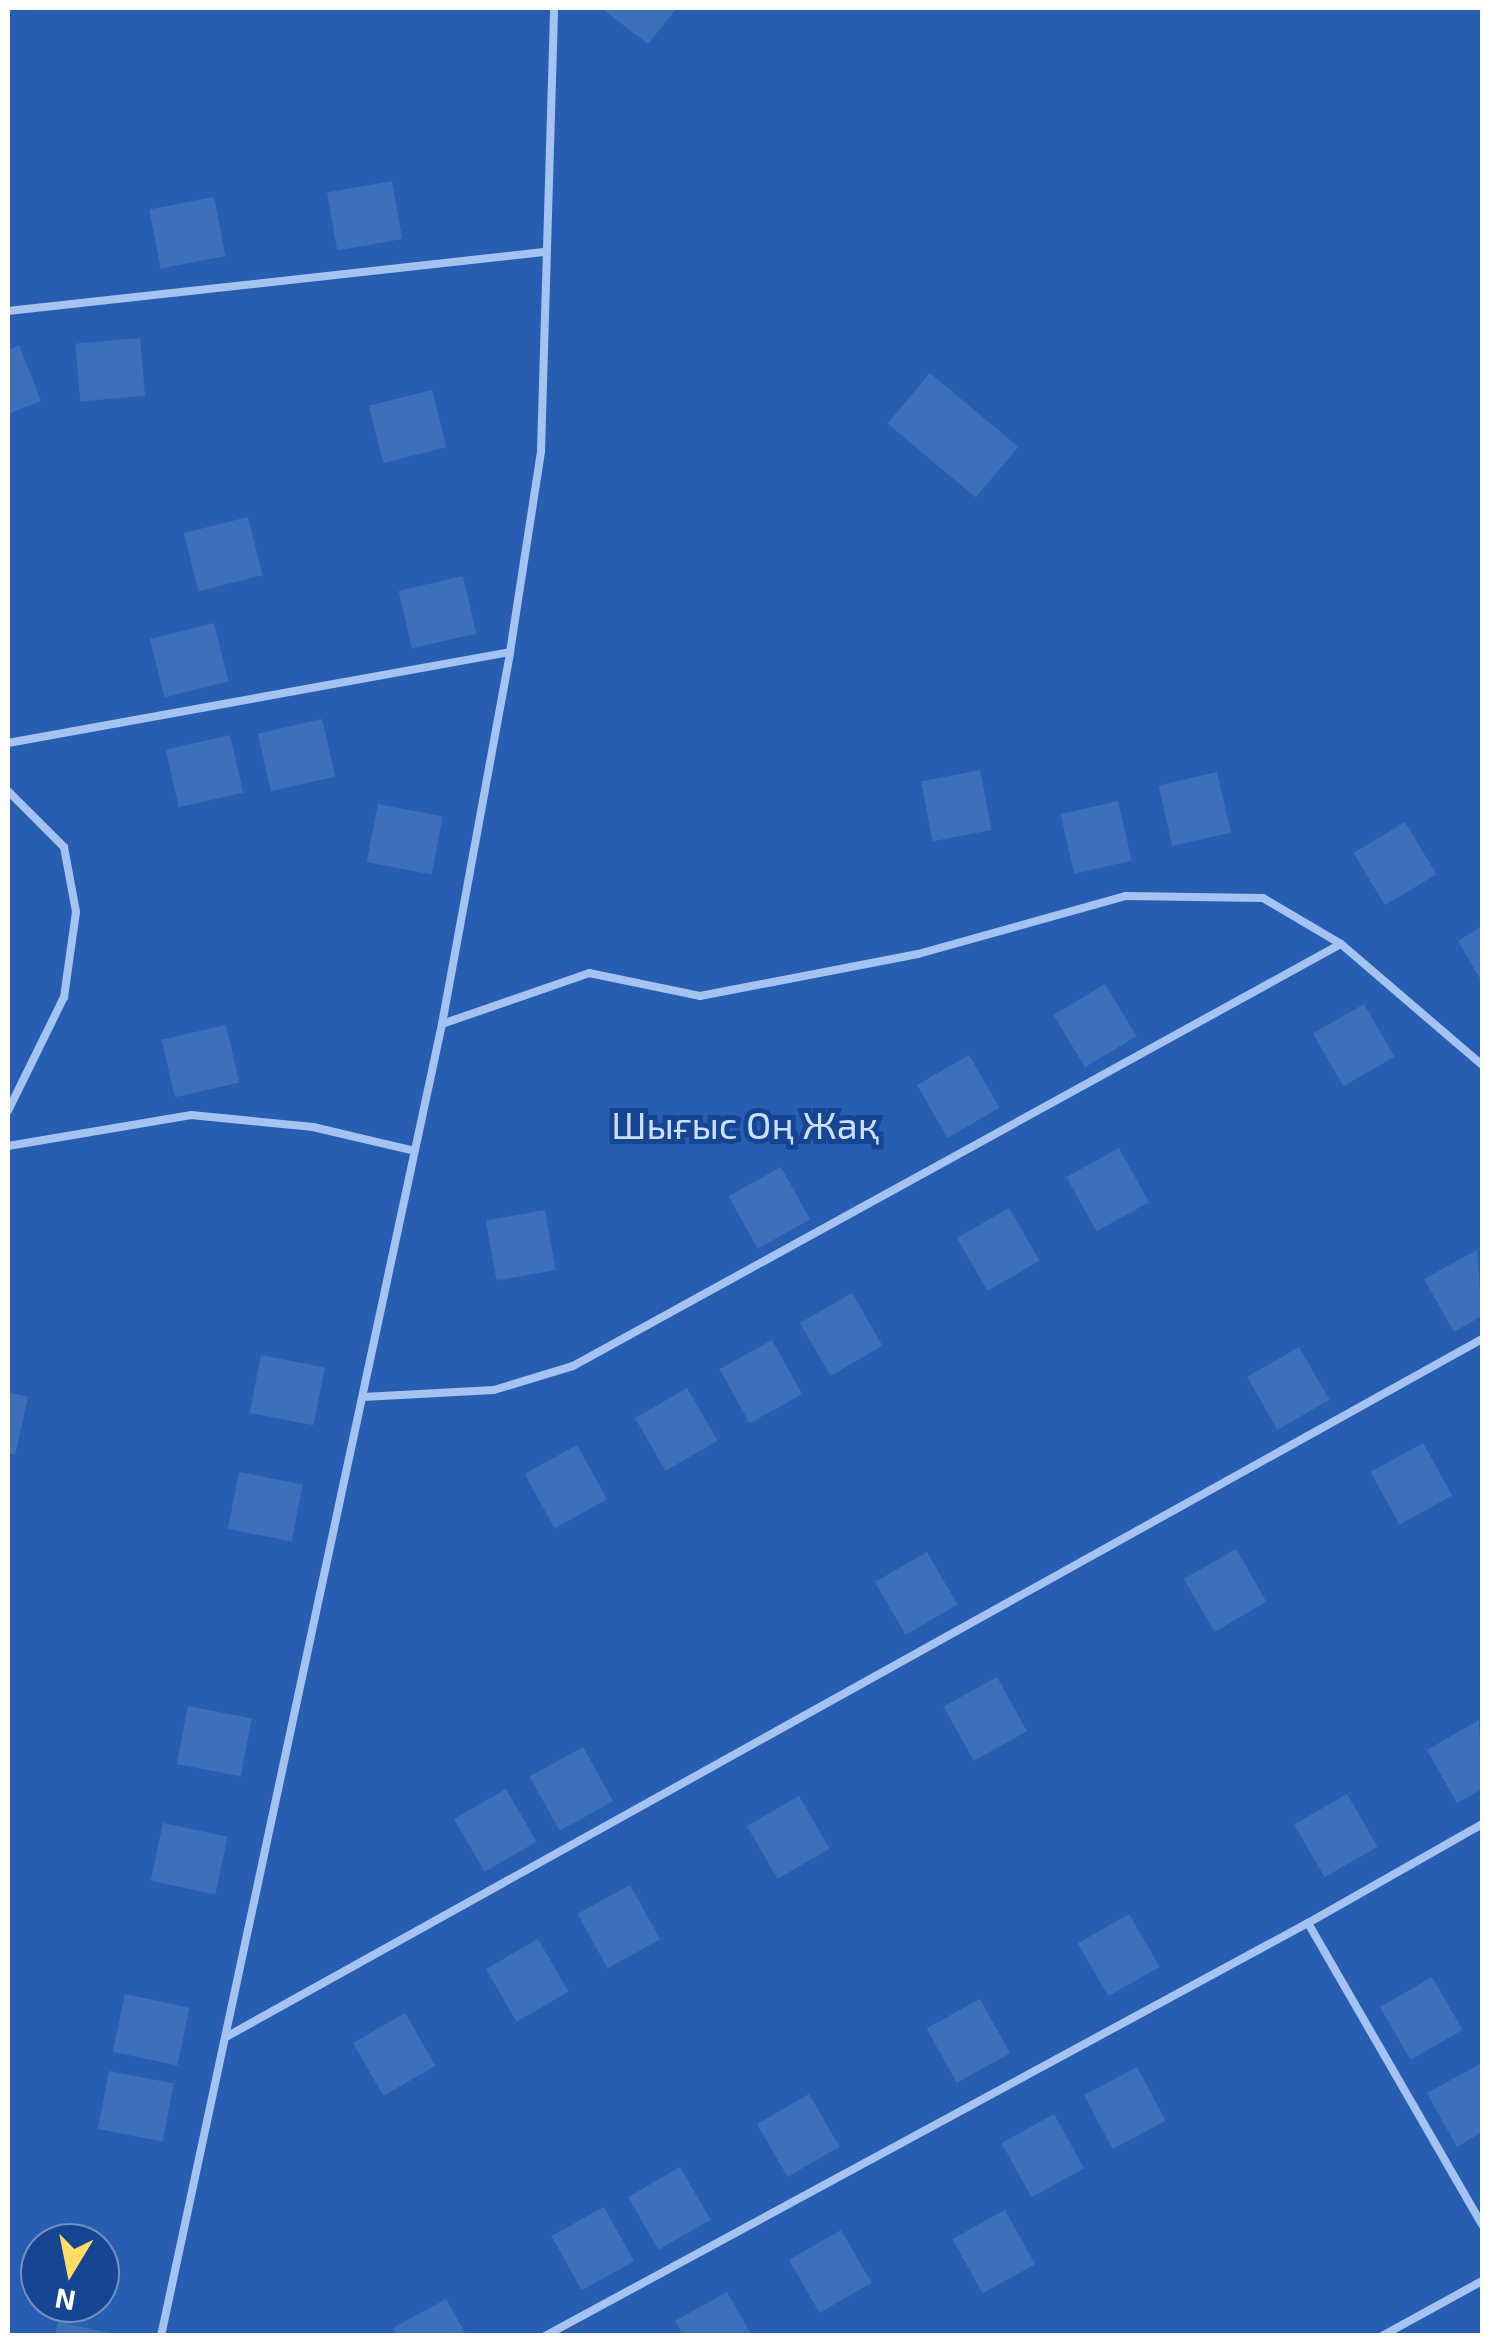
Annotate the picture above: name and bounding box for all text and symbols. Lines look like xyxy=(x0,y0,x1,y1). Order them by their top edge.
park label: Шығыс Оң Жақ xyxy=(611,1102,879,1148)
north arrow xyxy=(20,2223,120,2323)
text: N xyxy=(52,2282,78,2319)

